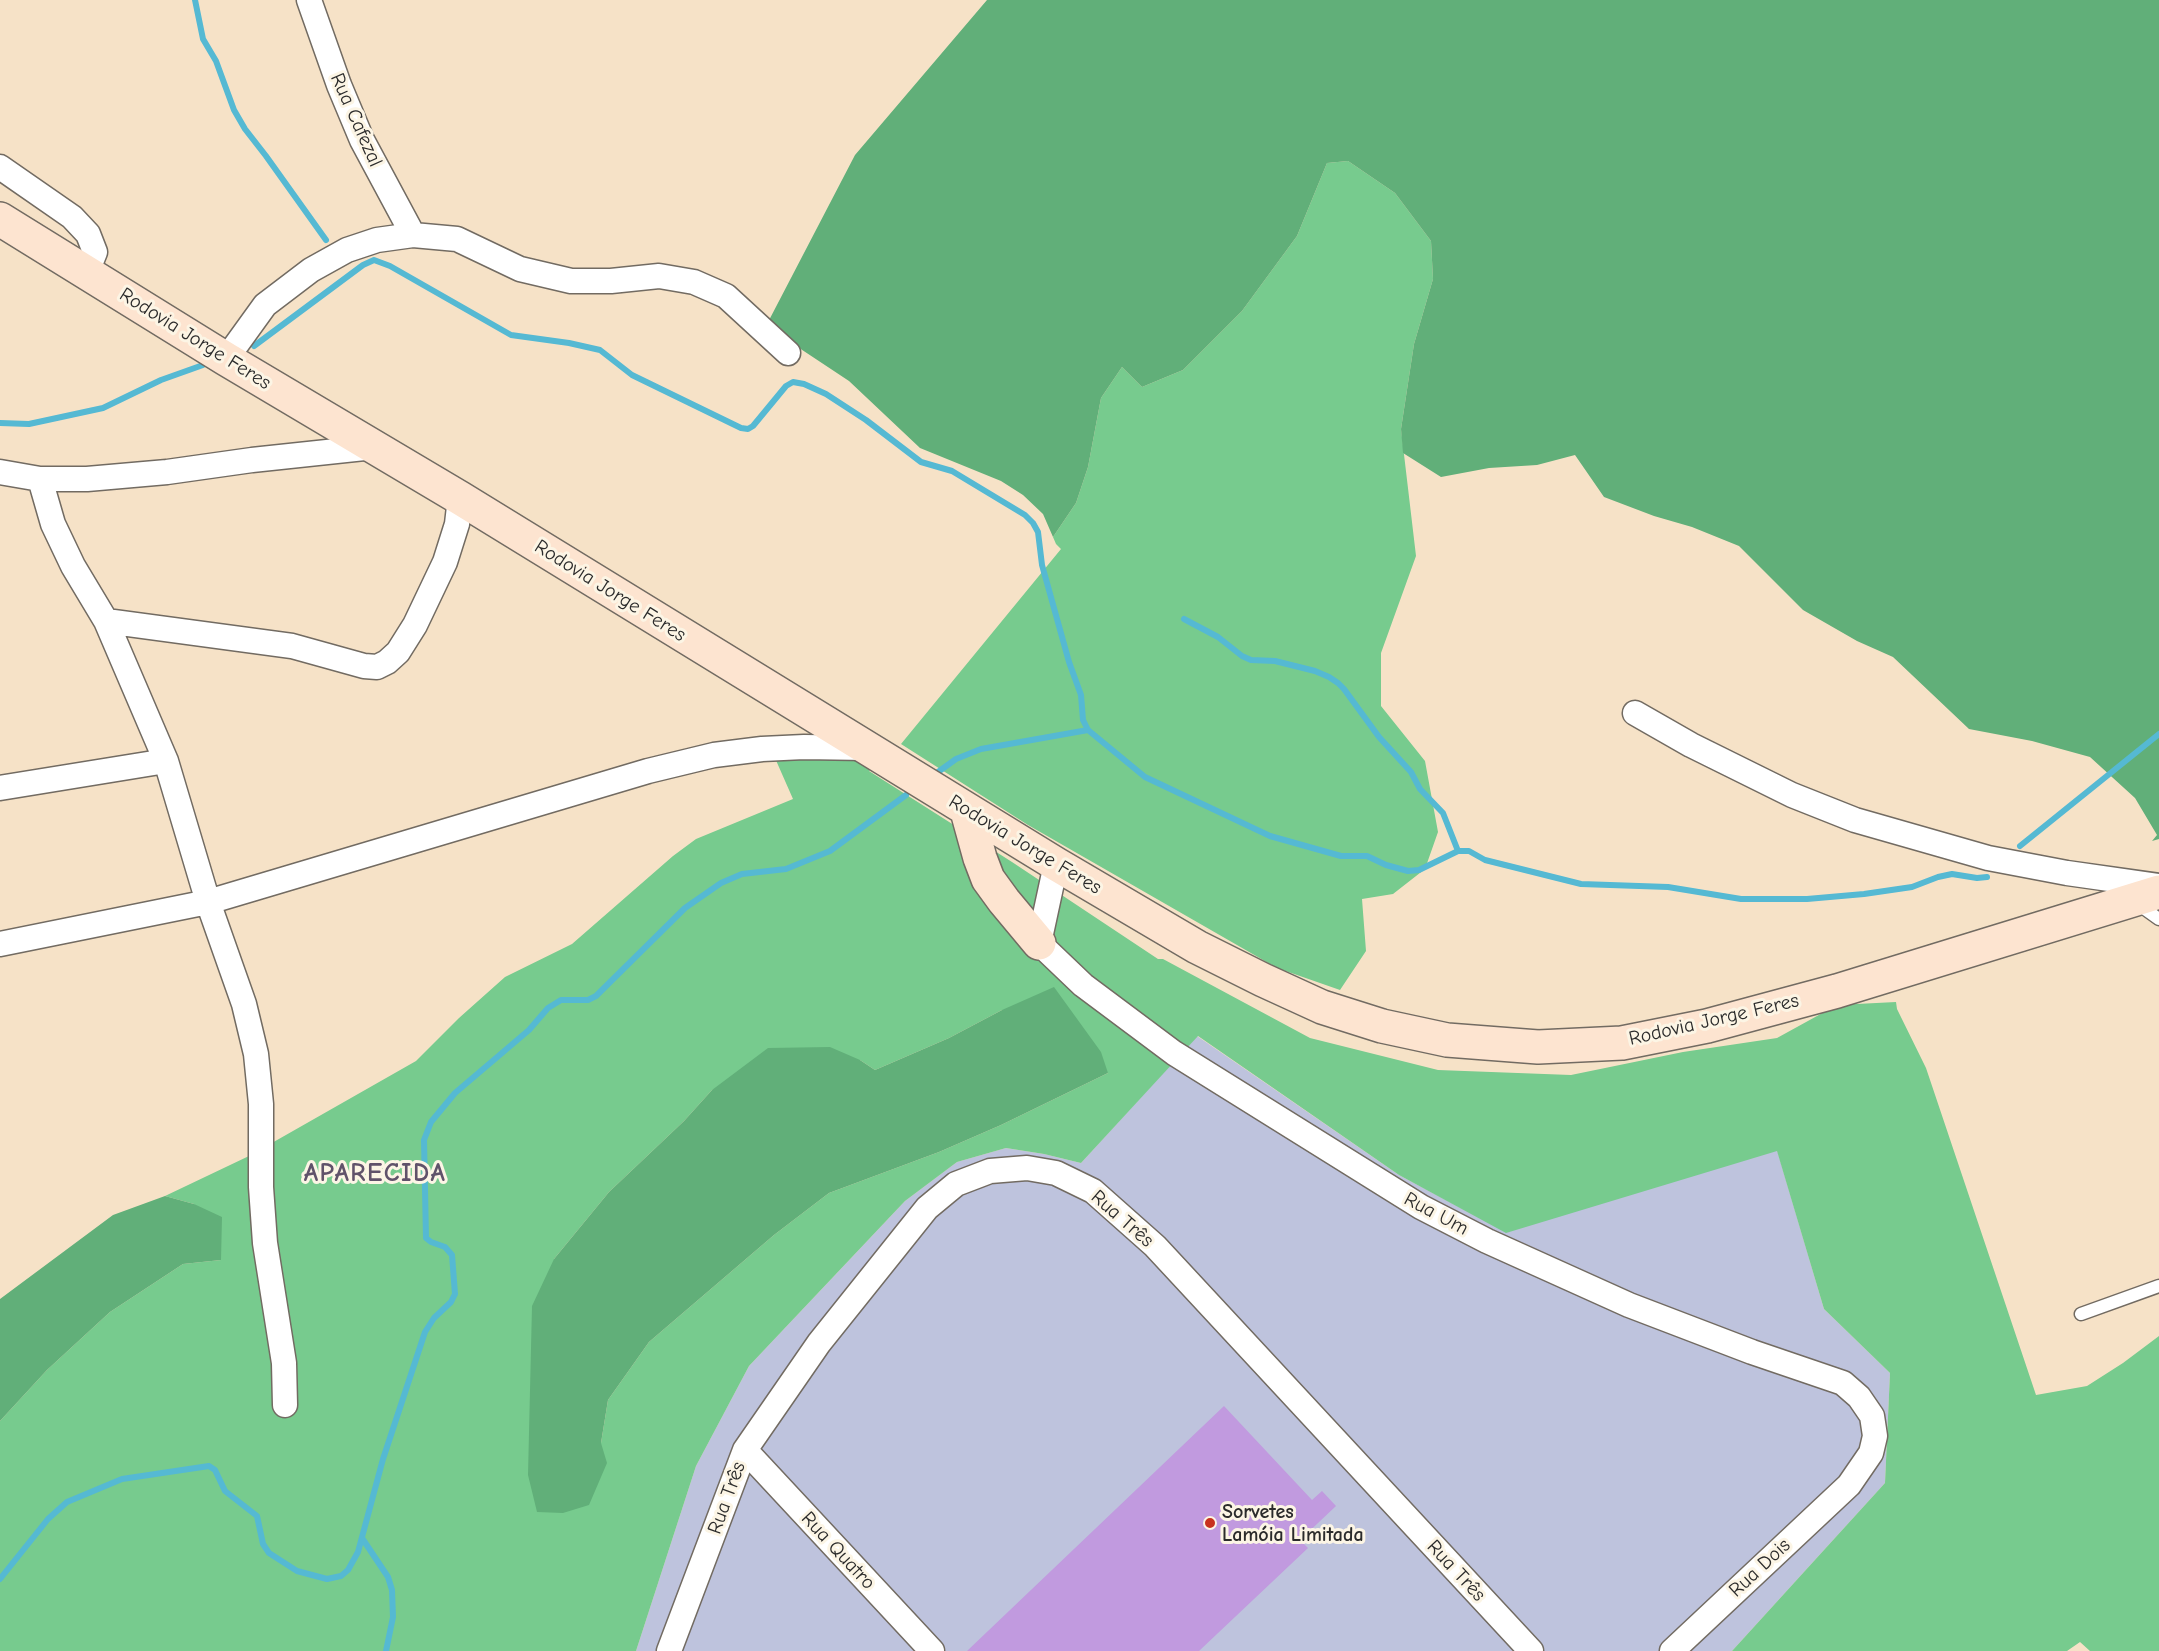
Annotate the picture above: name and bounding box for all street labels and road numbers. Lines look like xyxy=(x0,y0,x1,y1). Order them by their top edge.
street label: Rua Cafezal xyxy=(325,69,387,171)
street label: Rodovia Jorge Feres xyxy=(115,283,275,395)
street label: Rodovia Jorge Feres xyxy=(530,535,690,647)
street label: Rodovia Jorge Feres xyxy=(944,790,1106,900)
street label: Rodovia Jorge Feres xyxy=(1627,989,1801,1051)
street label: Rua Três xyxy=(1086,1185,1158,1253)
street label: Rua Um xyxy=(1400,1187,1472,1241)
street label: Rua Três xyxy=(703,1459,751,1537)
street label: Rua Quatro xyxy=(796,1507,880,1595)
street label: Rua Dois xyxy=(1724,1534,1796,1602)
street label: Rua Três xyxy=(1422,1535,1490,1607)

